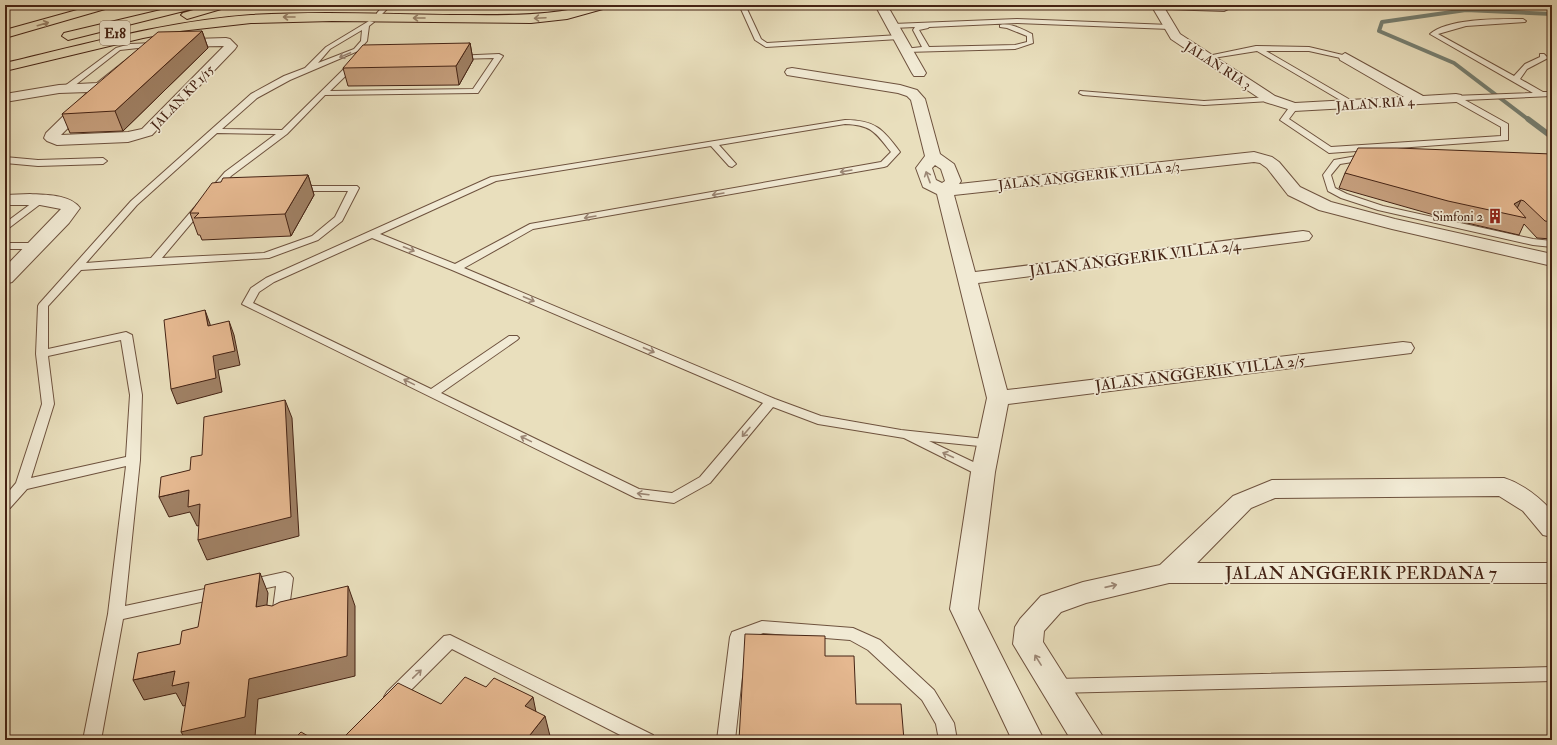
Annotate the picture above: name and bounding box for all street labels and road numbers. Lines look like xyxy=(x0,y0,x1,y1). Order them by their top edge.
road number: E18 xyxy=(100,21,130,45)
street label: JALAN RIA 3 xyxy=(1180,38,1254,93)
street label: JALAN KP 1/15 xyxy=(147,62,218,134)
street label: JALAN RIA 4 xyxy=(1334,93,1416,115)
street label: JALAN ANGGERIK VILLA 2/3 xyxy=(996,158,1181,194)
street label: JALAN ANGGERIK VILLA 2/4 xyxy=(1027,236,1243,282)
street label: JALAN ANGGERIK VILLA 2/5 xyxy=(1093,351,1307,397)
street label: JALAN ANGGERIK PERDANA 7 xyxy=(1224,562,1497,585)

